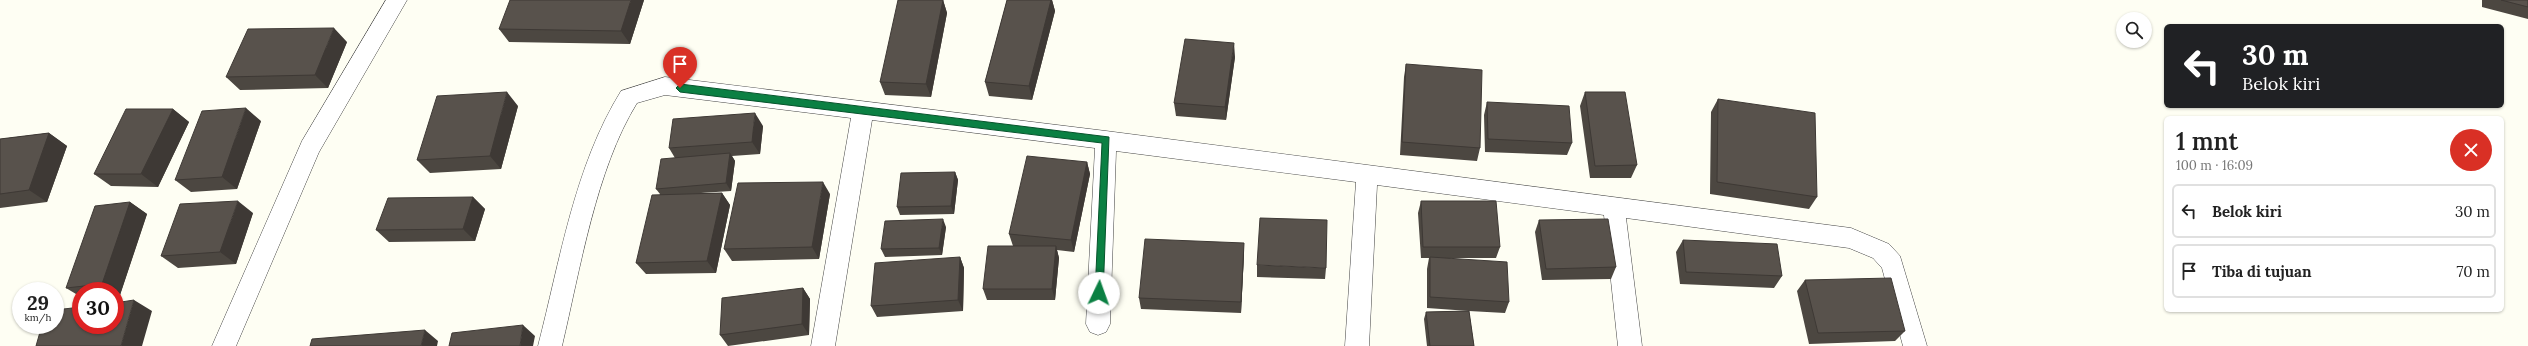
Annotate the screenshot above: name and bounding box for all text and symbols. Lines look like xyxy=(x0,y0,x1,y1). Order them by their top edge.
map controls xyxy=(2116,12,2152,48)
button: search xyxy=(2116,12,2152,48)
text: 30 m xyxy=(2242,37,2309,73)
icon: left xyxy=(2176,40,2228,92)
pin xyxy=(663,47,697,88)
icon: arrive xyxy=(669,53,691,75)
text: Belok kiri xyxy=(2242,72,2320,95)
text: 1 mnt xyxy=(2176,126,2238,157)
button: close xyxy=(2450,129,2492,171)
text: 100 m · 16:09 xyxy=(2176,157,2253,174)
icon: left xyxy=(2178,200,2200,222)
text: Belok kiri xyxy=(2212,202,2282,221)
text: 30 m xyxy=(2455,202,2490,221)
icon: arrive xyxy=(2178,260,2200,282)
text: Tiba di tujuan xyxy=(2212,262,2311,281)
text: 70 m xyxy=(2456,262,2490,281)
position arrow xyxy=(1078,272,1120,314)
speed limit sign: 30 xyxy=(72,282,124,334)
text: 29 xyxy=(27,290,49,315)
text: km/h xyxy=(24,311,52,324)

